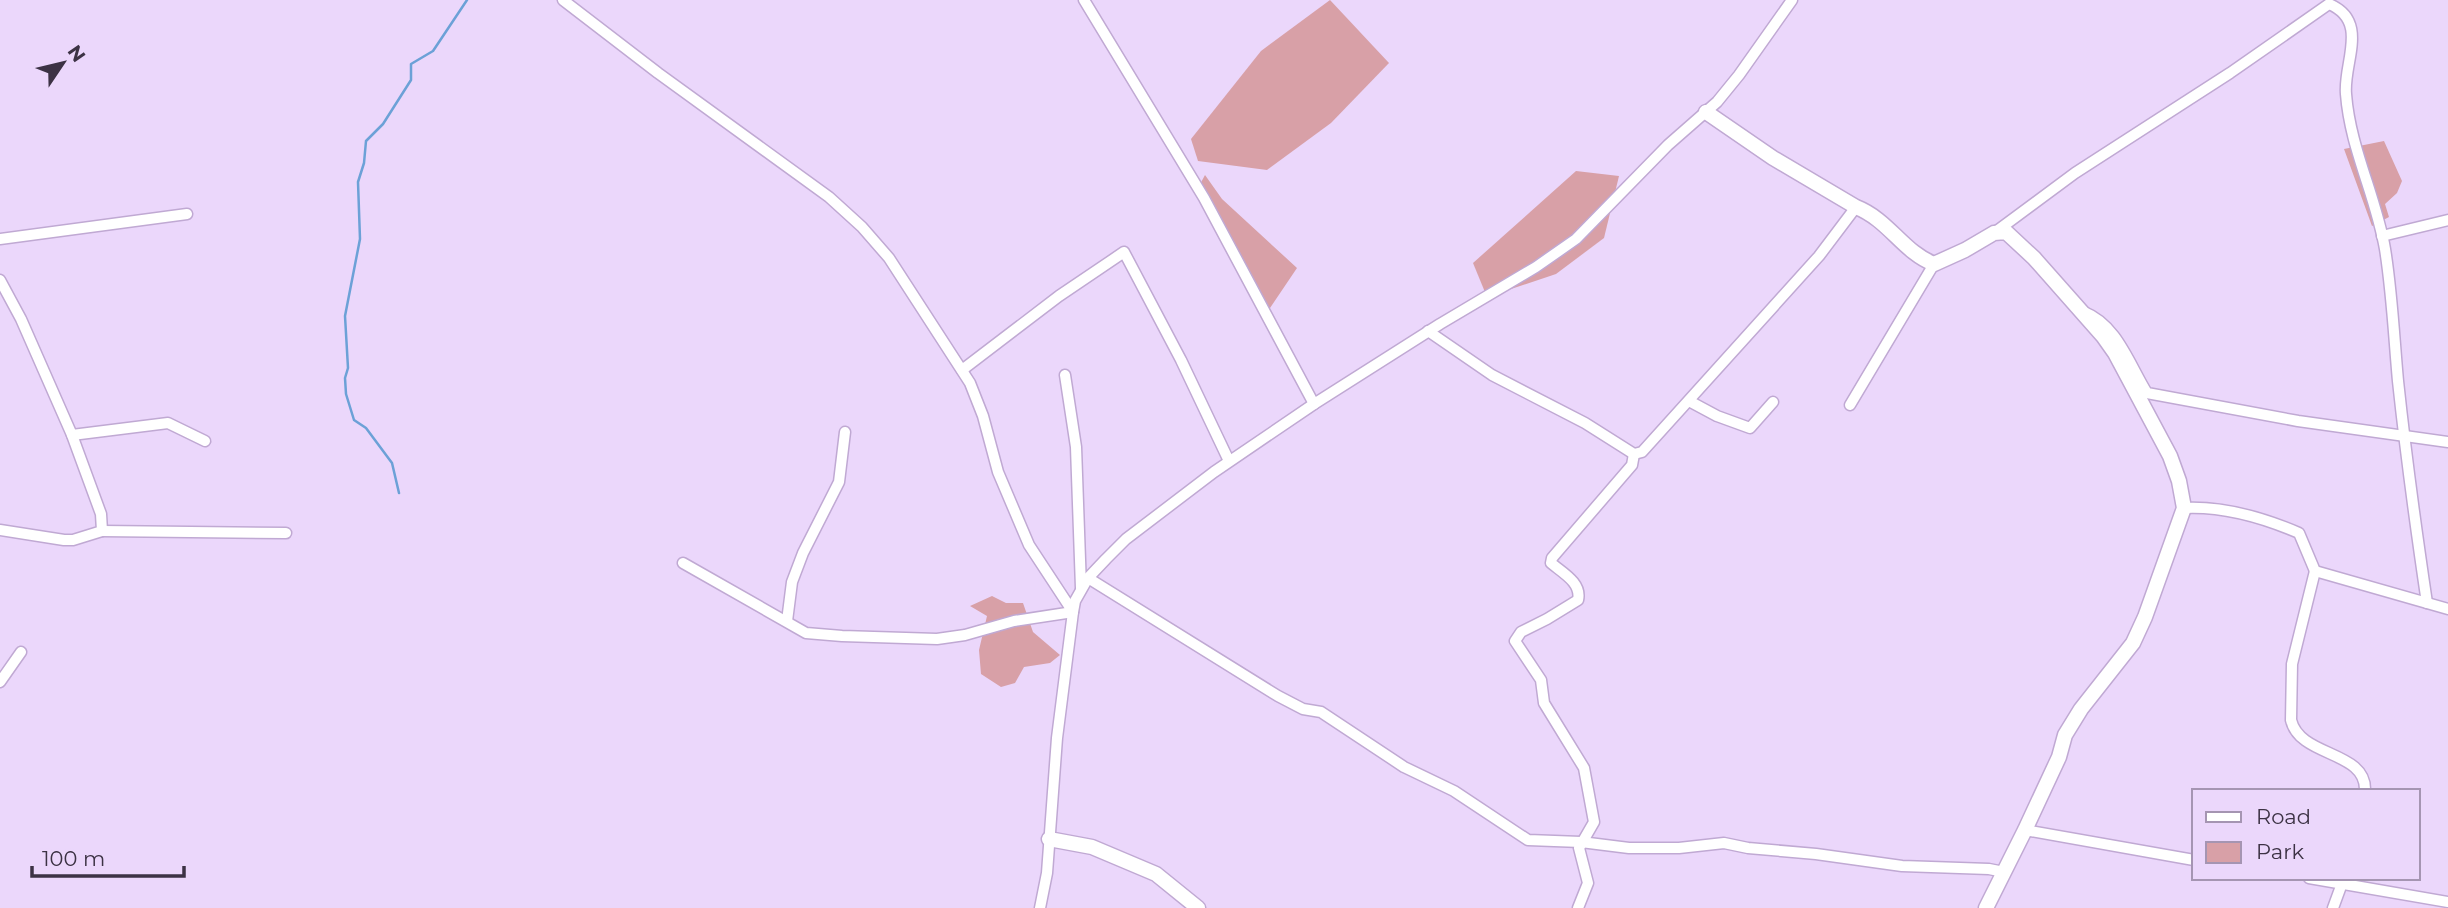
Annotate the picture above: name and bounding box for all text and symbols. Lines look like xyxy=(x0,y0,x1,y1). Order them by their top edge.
north arrow xyxy=(28,28,98,98)
text: N xyxy=(63,41,90,66)
legend xyxy=(2192,789,2420,880)
text: Road xyxy=(2256,804,2311,829)
scale bar xyxy=(32,834,184,878)
text: Park xyxy=(2256,839,2304,864)
text: 100 m xyxy=(42,846,105,871)

